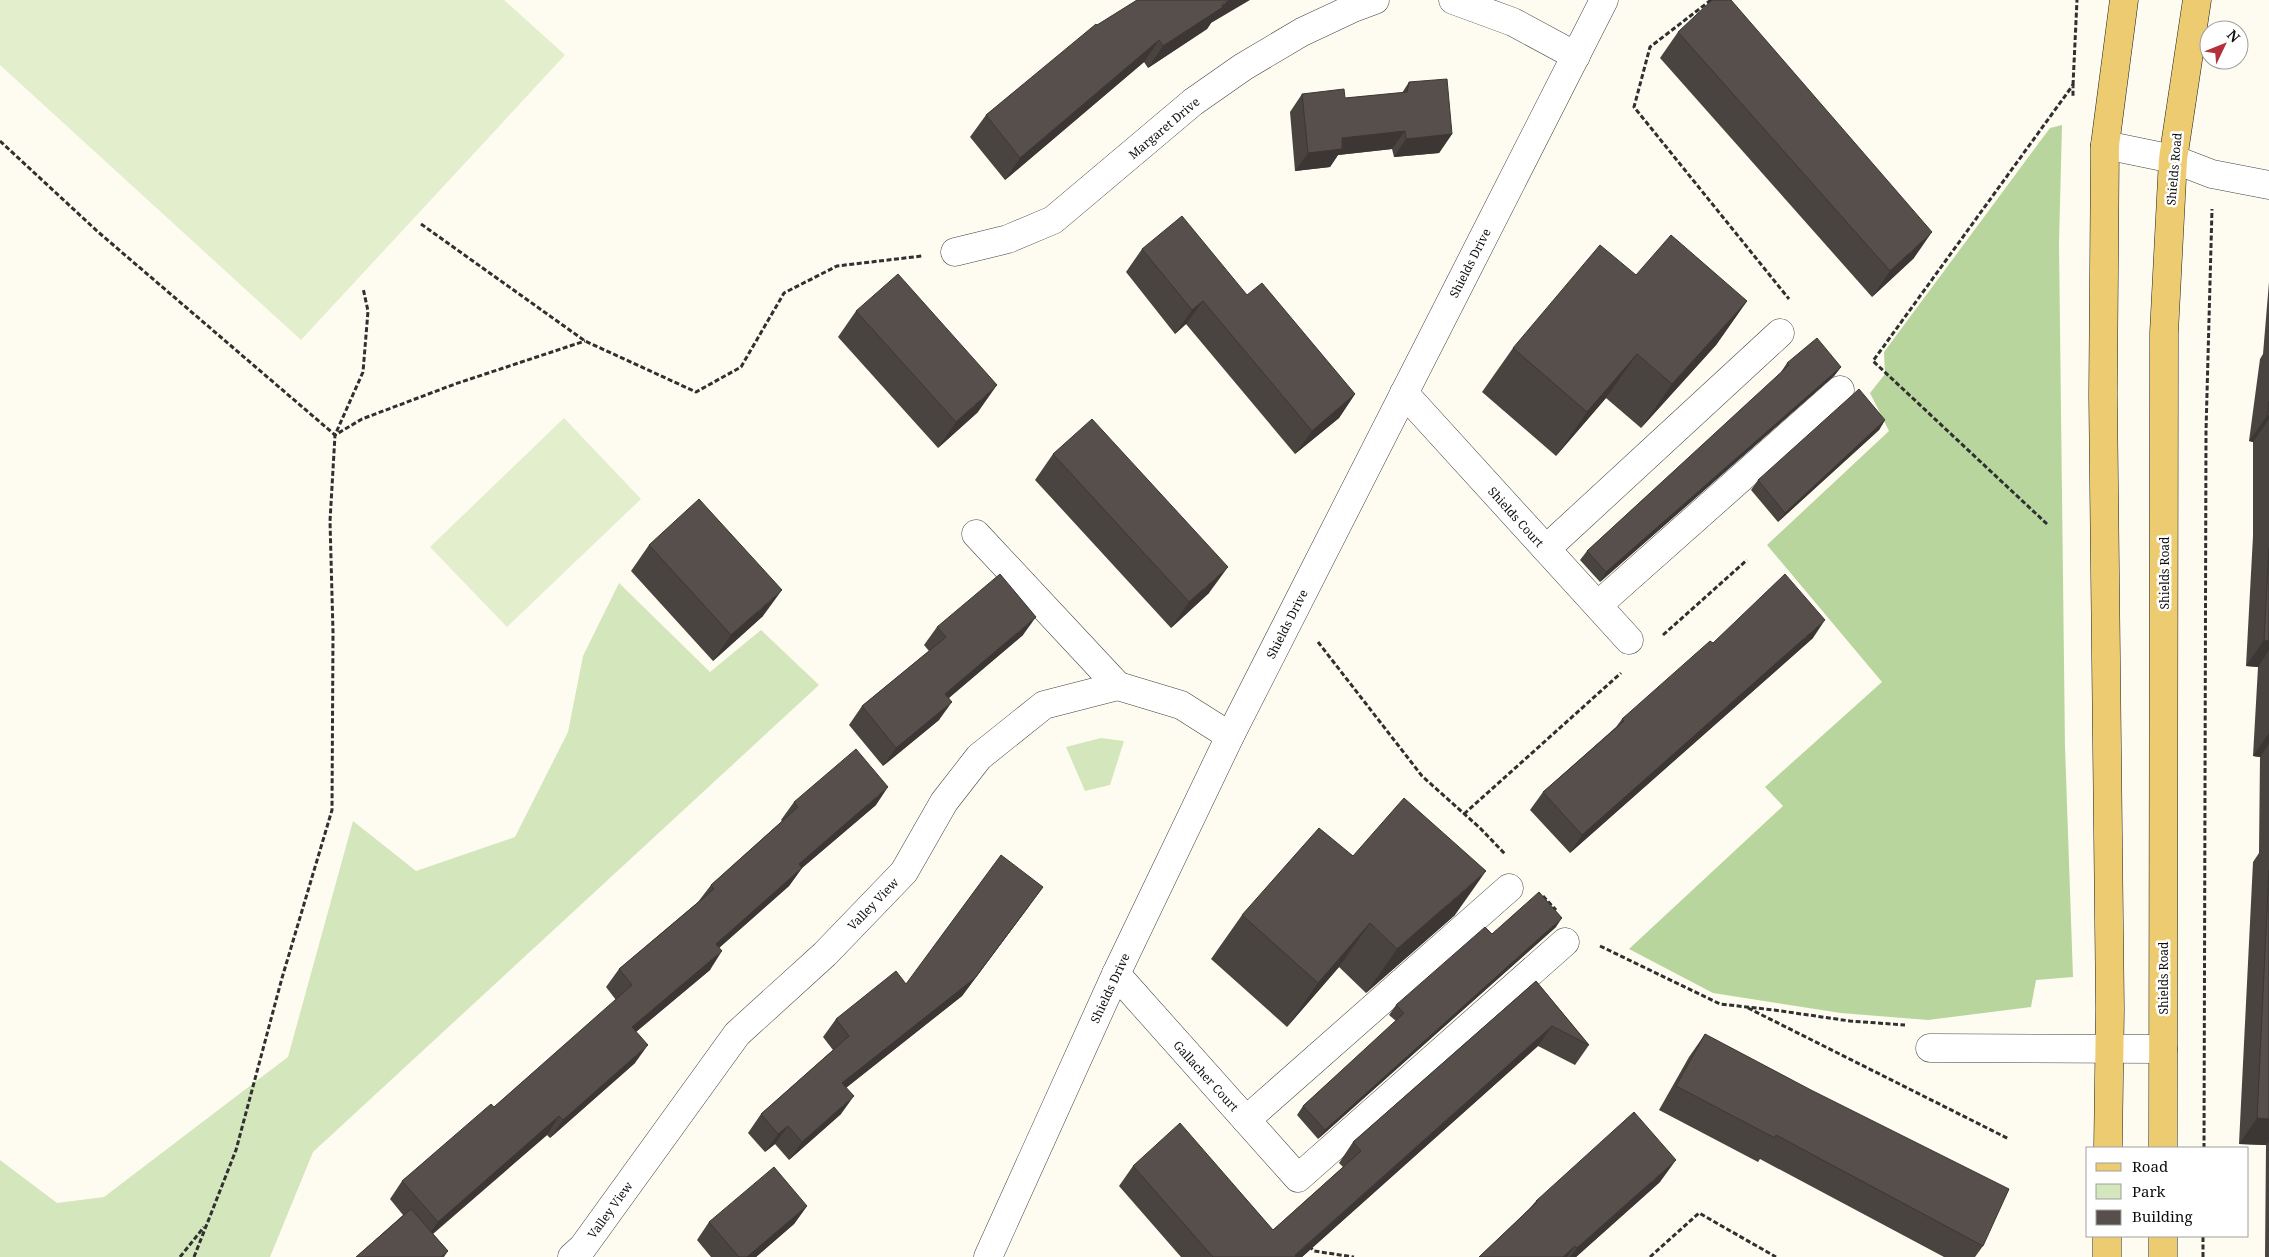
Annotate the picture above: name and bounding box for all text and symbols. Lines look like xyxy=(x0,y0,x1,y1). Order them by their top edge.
north arrow xyxy=(2199,20,2249,70)
text: N xyxy=(2223,25,2245,46)
street label: Margaret Drive xyxy=(1125,93,1203,163)
street label: Shields Road xyxy=(2162,131,2186,206)
street label: Shields Drive xyxy=(1445,225,1495,301)
street label: Shields Court xyxy=(1484,483,1548,551)
street label: Shields Road xyxy=(2156,536,2173,609)
street label: Shields Drive xyxy=(1262,586,1312,662)
street label: Valley View xyxy=(844,874,903,934)
street label: Shields Road xyxy=(2155,941,2172,1014)
street label: Shields Drive xyxy=(1086,950,1134,1026)
street label: Gallacher Court xyxy=(1170,1037,1242,1115)
legend xyxy=(2086,1147,2249,1237)
text: Road xyxy=(2132,1156,2168,1176)
street label: Valley View xyxy=(584,1178,637,1242)
text: Park xyxy=(2132,1181,2166,1201)
text: Building xyxy=(2132,1206,2193,1226)

